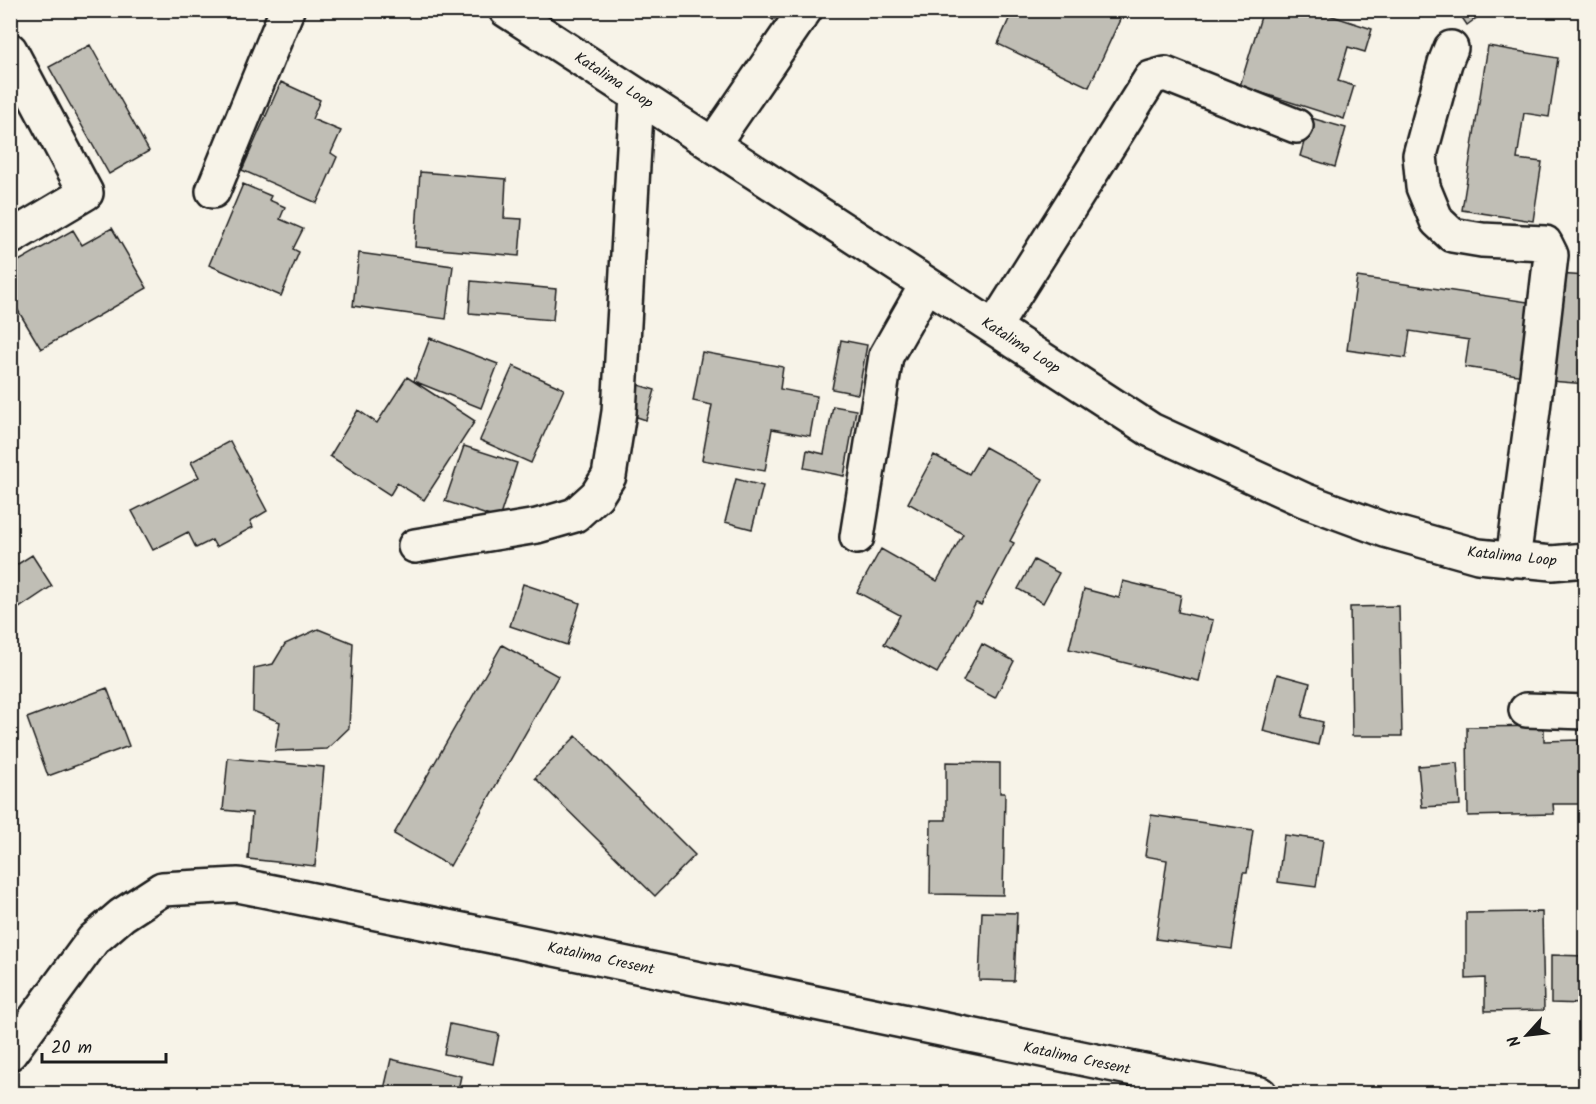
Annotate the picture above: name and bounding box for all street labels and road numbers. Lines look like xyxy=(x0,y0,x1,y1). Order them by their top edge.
street label: Katalima Loop xyxy=(569,46,658,115)
street label: Katalima Loop xyxy=(976,311,1065,380)
street label: Katalima Loop xyxy=(1466,540,1558,574)
street label: Katalima Cresent xyxy=(545,936,657,982)
street label: Katalima Cresent xyxy=(1021,1036,1133,1082)

